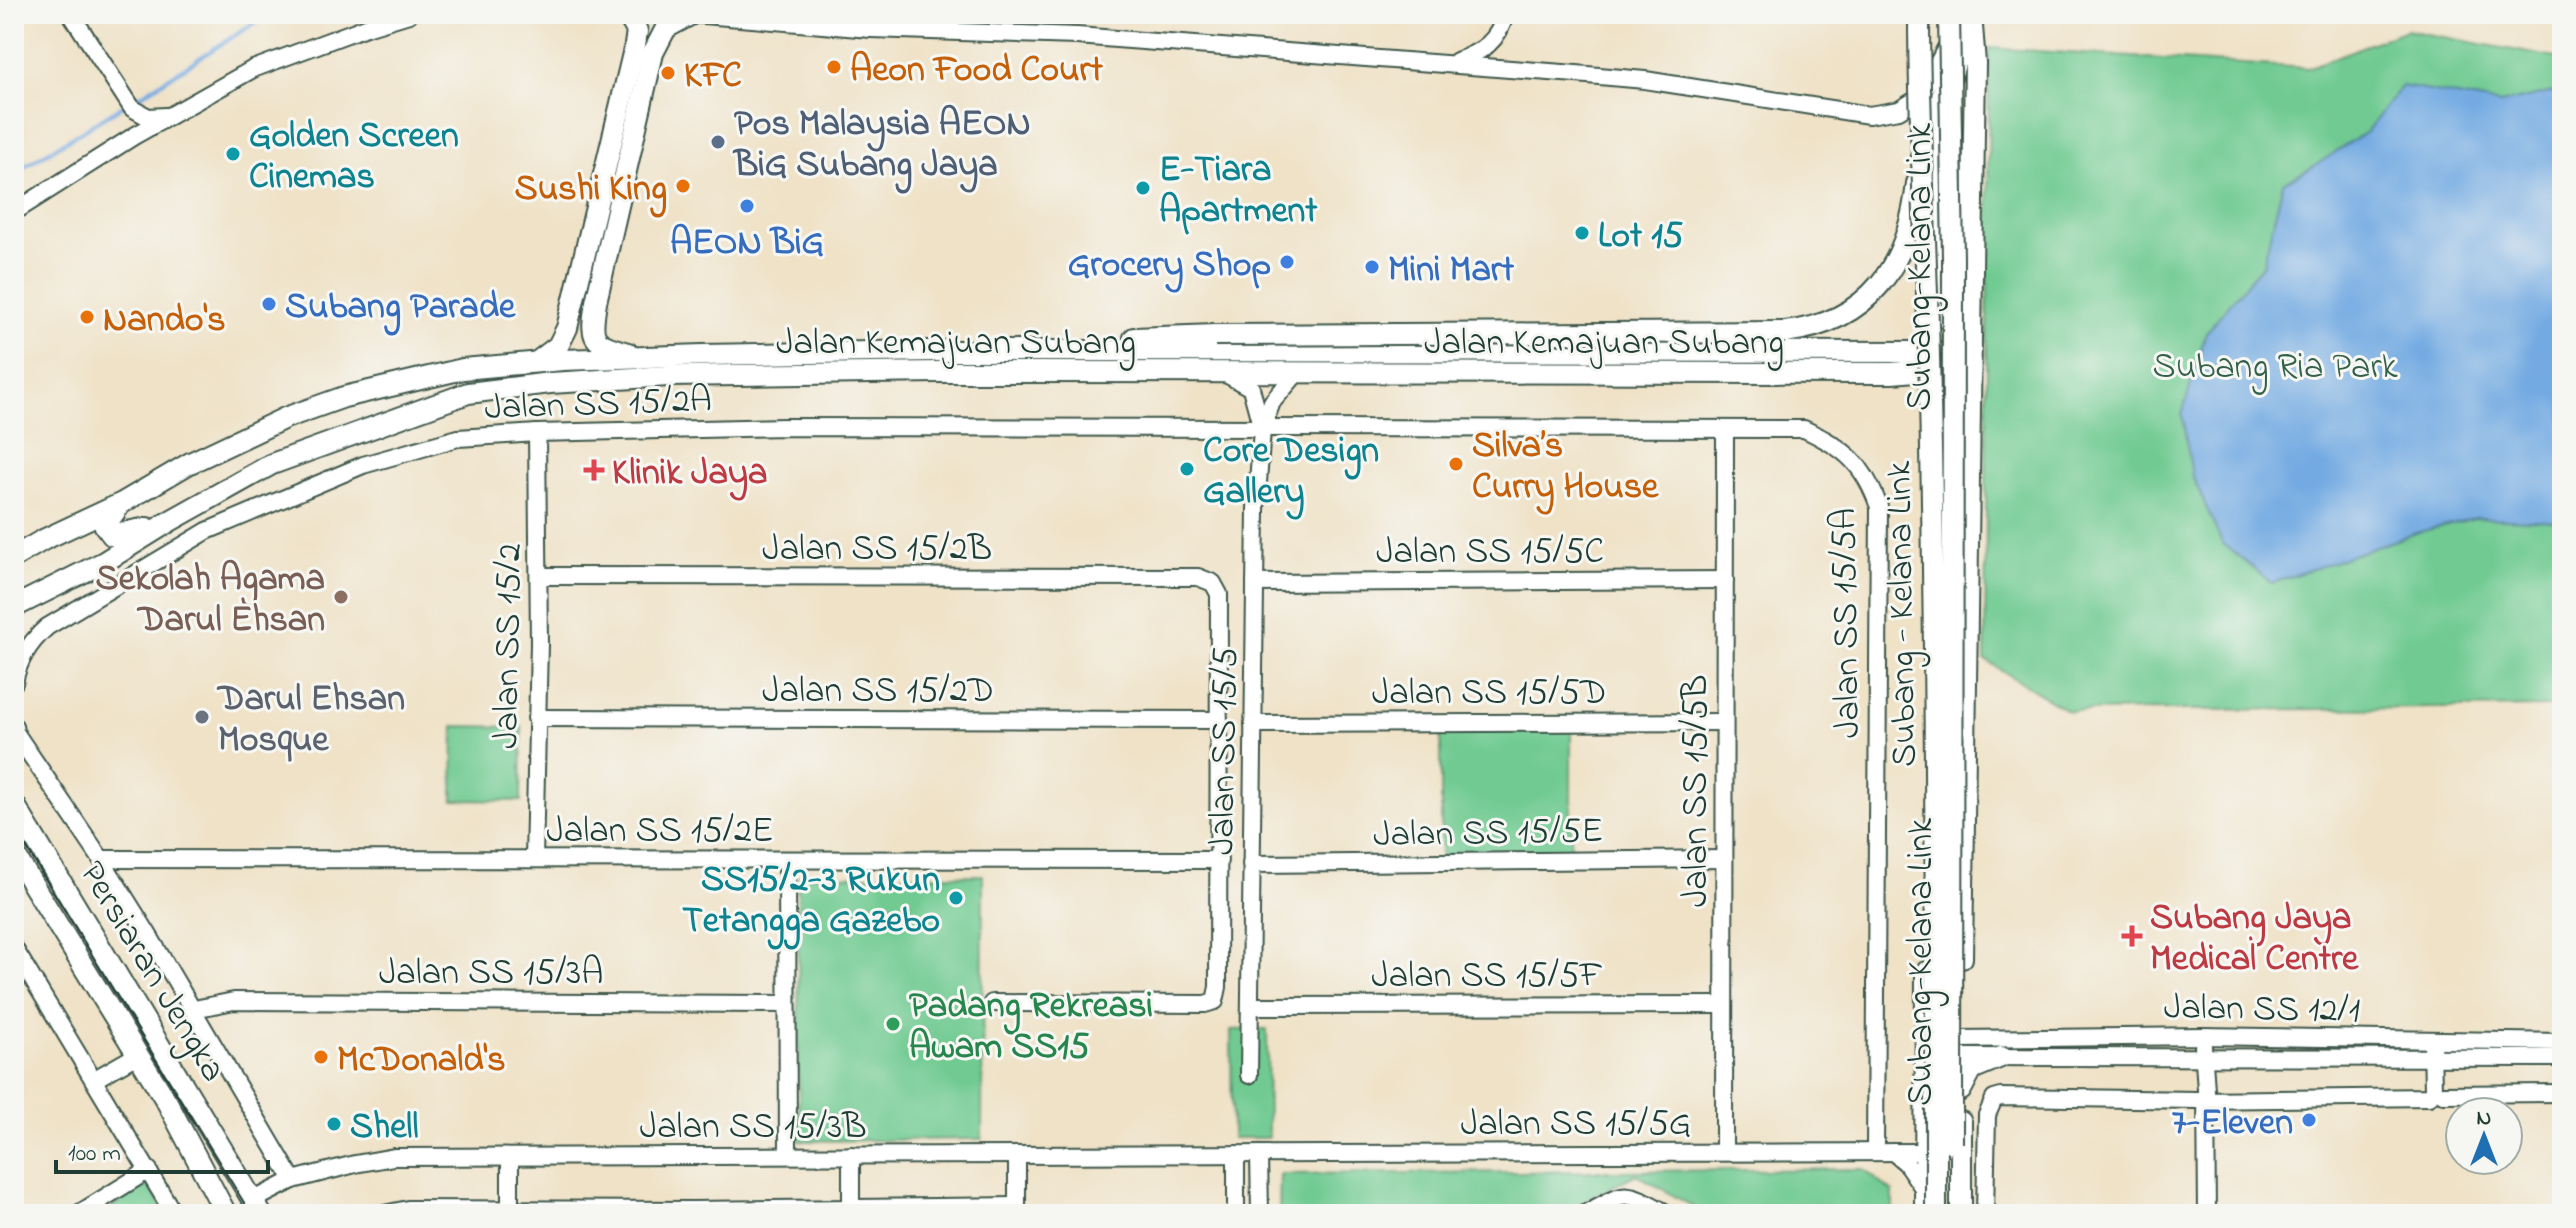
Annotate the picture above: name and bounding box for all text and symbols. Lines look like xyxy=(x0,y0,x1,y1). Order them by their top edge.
place label: Aeon Food Court xyxy=(850,45,1104,98)
place label: KFC xyxy=(684,51,742,104)
marker: Aeon Food Court xyxy=(825,58,843,76)
marker: KFC xyxy=(659,64,677,82)
place label: Pos Malaysia AEON BiG Subang Jaya xyxy=(732,99,1031,194)
place label: Golden Screen Cinemas xyxy=(249,111,459,205)
street label: Subang-Kelana Link xyxy=(1895,123,1948,411)
marker: Pos Malaysia AEON BiG Subang Jaya xyxy=(709,133,727,151)
marker: Golden Screen Cinemas xyxy=(224,145,242,163)
place label: E-Tiara Apartment xyxy=(1159,145,1318,239)
place label: Sushi King xyxy=(515,164,667,218)
marker: Sushi King xyxy=(674,177,692,195)
marker: E-Tiara Apartment xyxy=(1134,179,1152,197)
marker: AEON BiG xyxy=(738,197,756,215)
place label: Lot 15 xyxy=(1598,211,1684,264)
place label: AEON BiG xyxy=(670,218,824,271)
marker: Lot 15 xyxy=(1573,224,1591,242)
place label: Grocery Shop xyxy=(1068,240,1271,293)
place label: Mini Mart xyxy=(1388,245,1515,298)
marker: Grocery Shop xyxy=(1278,253,1296,271)
marker: Mini Mart xyxy=(1363,258,1381,276)
place label: Subang Parade xyxy=(285,282,516,336)
place label: Nando's xyxy=(103,295,226,348)
marker: Subang Parade xyxy=(260,295,278,313)
marker: Nando's xyxy=(78,308,96,326)
street label: Jalan Kemajuan Subang xyxy=(776,318,1136,371)
street label: Jalan Kemajuan Subang xyxy=(1424,318,1784,371)
park label: Subang Ria Park xyxy=(2153,342,2398,395)
street label: Jalan SS 15/2A xyxy=(483,375,713,436)
place label: Silva’s Curry House xyxy=(1472,421,1659,515)
place label: Core Design Gallery xyxy=(1203,426,1379,520)
place label: Klinik Jaya xyxy=(612,448,767,501)
marker: Silva’s Curry House xyxy=(1447,455,1465,473)
marker: Klinik Jaya xyxy=(583,459,605,481)
marker: Core Design Gallery xyxy=(1178,460,1196,478)
street label: Subang - Kelana Link xyxy=(1874,460,1933,767)
street label: Jalan SS 15/5A xyxy=(1819,507,1876,739)
street label: Jalan SS 15/2B xyxy=(762,524,992,577)
street label: Jalan SS 15/5C xyxy=(1376,527,1604,580)
street label: Jalan SS 15/2 xyxy=(481,543,538,749)
place label: Sekolah Agama Darul Ehsan xyxy=(96,554,325,648)
marker: Sekolah Agama Darul Ehsan xyxy=(332,588,350,606)
street label: Jalan SS 15/5 xyxy=(1197,646,1254,856)
street label: Jalan SS 15/2D xyxy=(762,666,994,719)
street label: Jalan SS 15/5D xyxy=(1372,668,1606,721)
place label: Darul Ehsan Mosque xyxy=(216,674,405,768)
street label: Jalan SS 15/5B xyxy=(1671,675,1724,907)
marker: Darul Ehsan Mosque xyxy=(193,708,211,726)
street label: Jalan SS 15/2E xyxy=(546,806,774,859)
street label: Jalan SS 15/5E xyxy=(1373,806,1604,863)
street label: Subang-Kelana Link xyxy=(1896,818,1949,1106)
street label: Persiaran Jengka xyxy=(64,852,238,1093)
place label: SS15/2-3 Rukun Tetangga Gazebo xyxy=(682,855,940,950)
marker: SS15/2-3 Rukun Tetangga Gazebo xyxy=(947,889,965,907)
place label: Subang Jaya Medical Centre xyxy=(2150,893,2359,987)
marker: Subang Jaya Medical Centre xyxy=(2121,925,2143,947)
street label: Jalan SS 15/3A xyxy=(379,948,603,1001)
street label: Jalan SS 15/5F xyxy=(1371,951,1603,1004)
place label: Padang Rekreasi Awam SS15 xyxy=(909,981,1153,1075)
street label: Jalan SS 12/1 xyxy=(2163,982,2361,1039)
marker: Padang Rekreasi Awam SS15 xyxy=(884,1015,902,1033)
place label: McDonald's xyxy=(337,1035,506,1088)
marker: McDonald's xyxy=(312,1048,330,1066)
north arrow xyxy=(2444,1096,2524,1176)
place label: 7-Eleven xyxy=(2172,1098,2293,1151)
street label: Jalan SS 15/5G xyxy=(1461,1099,1691,1152)
place label: Shell xyxy=(350,1102,418,1155)
street label: Jalan SS 15/3B xyxy=(640,1102,866,1155)
text: N xyxy=(2477,1103,2491,1135)
marker: 7-Eleven xyxy=(2300,1111,2318,1129)
marker: Shell xyxy=(325,1115,343,1133)
scale bar xyxy=(56,1124,268,1174)
text: 100 m xyxy=(68,1137,121,1172)

